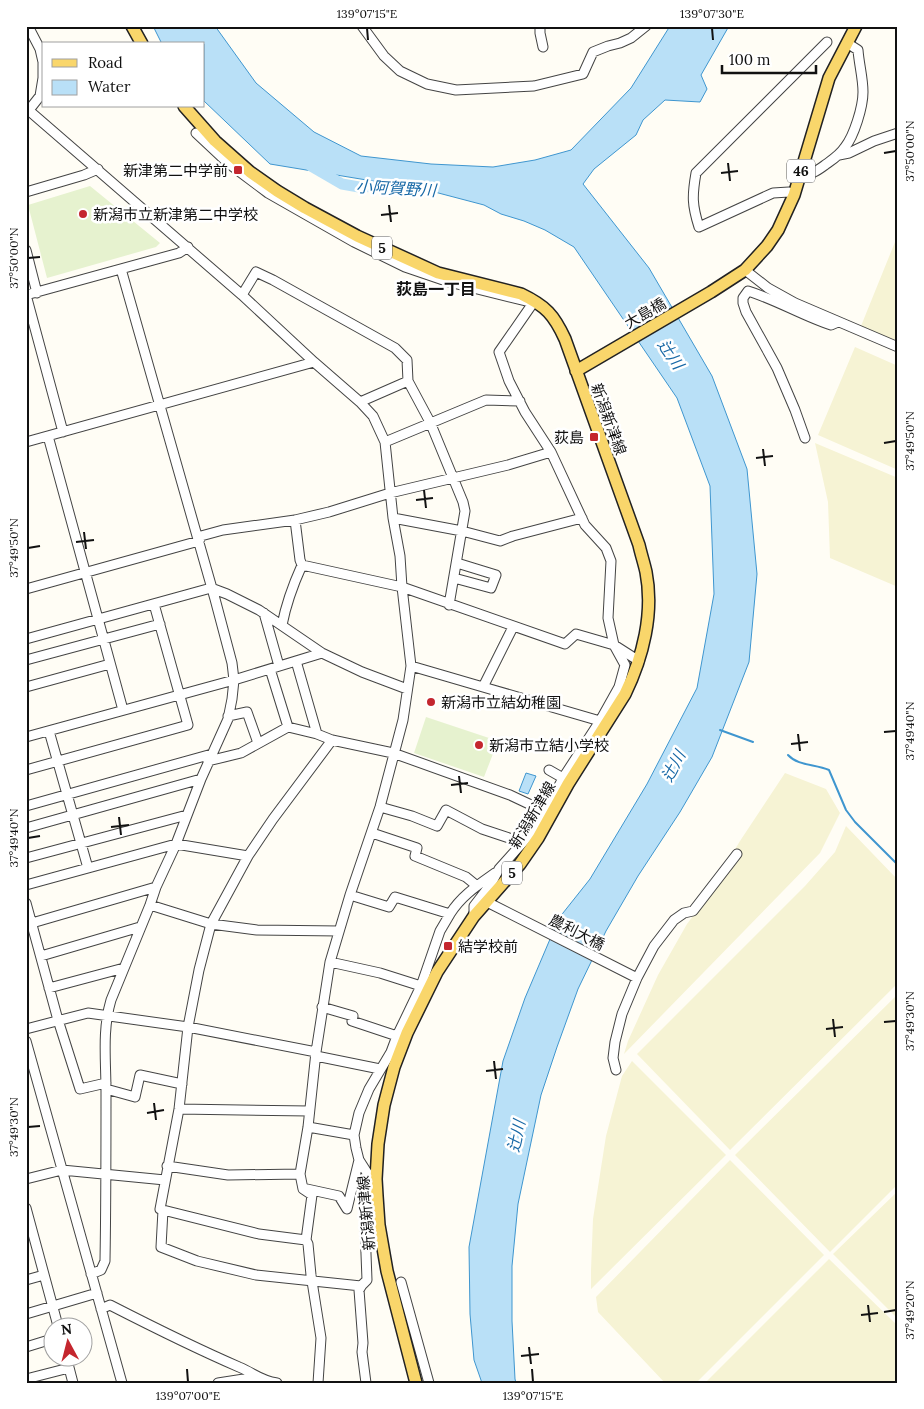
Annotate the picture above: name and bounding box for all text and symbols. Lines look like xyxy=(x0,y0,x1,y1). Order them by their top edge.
text: 139°07'15"E xyxy=(337,6,397,21)
text: 139°07'30"E xyxy=(680,6,744,21)
legend xyxy=(42,42,205,108)
scale bar xyxy=(722,42,815,74)
text: 100 m xyxy=(729,50,770,69)
text: Road xyxy=(88,53,123,72)
text: Water xyxy=(88,77,131,96)
text: 37°50'00"N xyxy=(902,120,917,182)
road number: 46 xyxy=(787,160,815,182)
place label: 新津第二中学前 xyxy=(123,161,228,180)
marker: 新津第二中学前 xyxy=(232,164,244,176)
water label: 小阿賀野川 xyxy=(356,176,438,200)
place label: 新潟市立新津第二中学校 xyxy=(93,205,258,224)
marker: 新潟市立新津第二中学校 xyxy=(77,208,89,220)
text: 37°50'00"N xyxy=(6,227,21,289)
road number: 5 xyxy=(372,237,392,260)
district label: 荻島一丁目 xyxy=(396,279,476,299)
street label: 大島橋 xyxy=(621,294,669,332)
water label: 辻川 xyxy=(654,335,690,374)
street label: 新潟新津線 xyxy=(587,381,631,457)
text: 37°49'50"N xyxy=(902,411,917,471)
place label: 荻島 xyxy=(554,428,584,447)
marker: 荻島 xyxy=(588,431,600,443)
text: 37°49'50"N xyxy=(6,518,21,578)
place label: 新潟市立結幼稚園 xyxy=(441,693,561,712)
marker: 新潟市立結幼稚園 xyxy=(425,696,437,708)
text: 37°49'40"N xyxy=(902,701,917,761)
place label: 新潟市立結小学校 xyxy=(489,736,609,755)
marker: 新潟市立結小学校 xyxy=(473,739,485,751)
water label: 辻川 xyxy=(657,745,690,785)
street label: 新潟新津線 xyxy=(505,778,559,852)
text: 37°49'40"N xyxy=(6,808,21,868)
road number: 5 xyxy=(502,861,522,884)
street label: 農利大橋 xyxy=(546,910,608,954)
place label: 結学校前 xyxy=(458,937,518,956)
marker: 結学校前 xyxy=(442,940,454,952)
text: 37°49'30"N xyxy=(902,991,917,1051)
text: 37°49'30"N xyxy=(6,1097,21,1157)
water label: 辻川 xyxy=(503,1116,530,1154)
street label: 新潟新津線 xyxy=(353,1175,379,1251)
text: 37°49'20"N xyxy=(902,1280,917,1340)
north arrow xyxy=(42,1316,92,1366)
text: N xyxy=(60,1319,73,1339)
text: 139°07'00"E xyxy=(156,1388,220,1403)
text: 139°07'15"E xyxy=(503,1388,563,1403)

